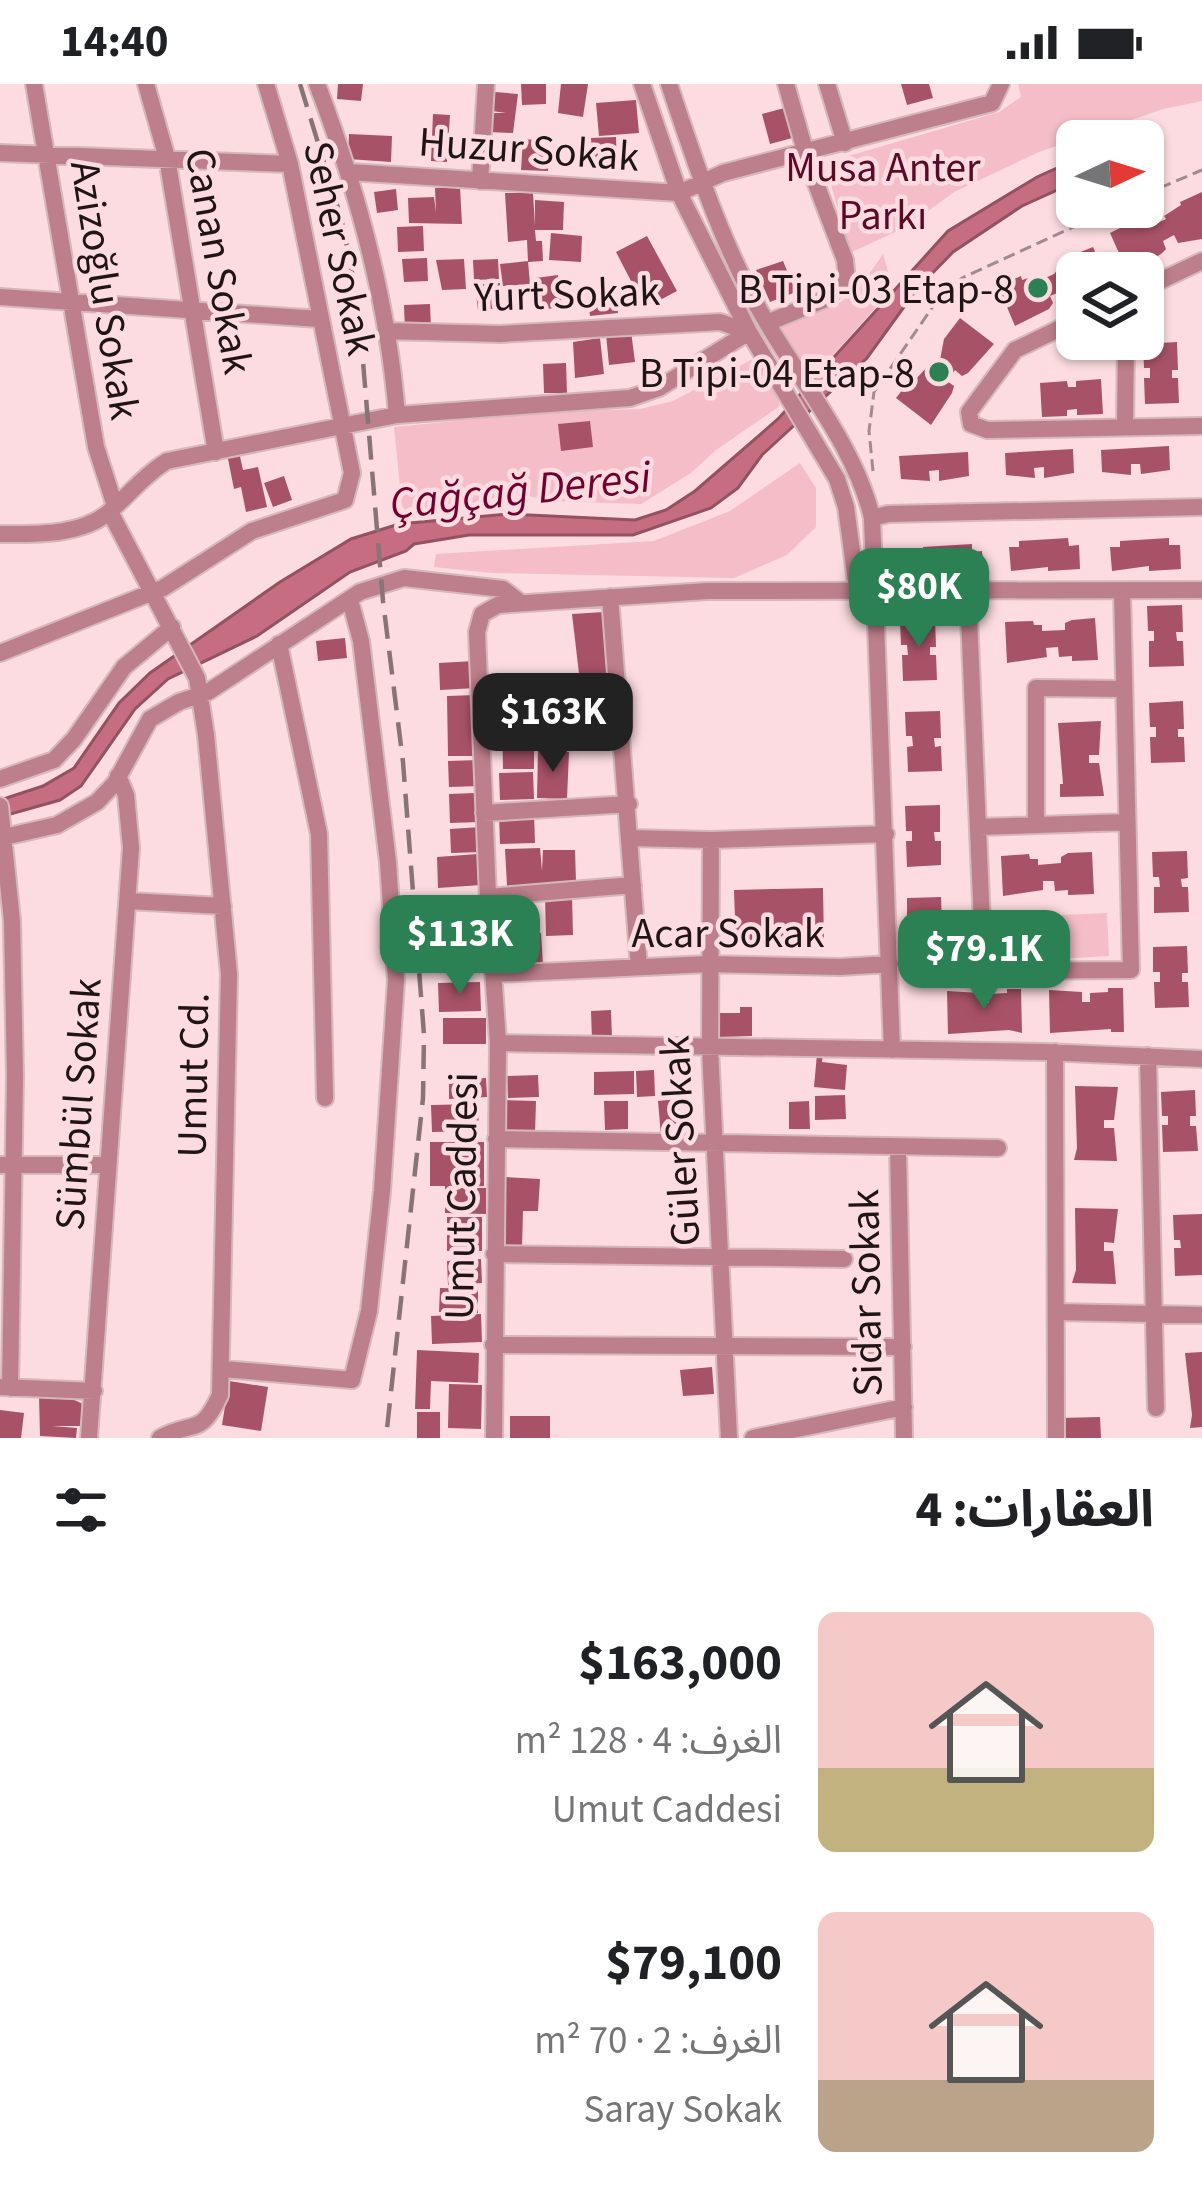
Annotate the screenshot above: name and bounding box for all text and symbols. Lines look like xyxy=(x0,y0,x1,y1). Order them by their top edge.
text: 14:40 xyxy=(60,10,169,74)
street label: Huzur Sokak xyxy=(417,112,641,188)
north arrow xyxy=(1056,120,1164,228)
map controls xyxy=(1056,120,1164,360)
street label: Seher Sokak xyxy=(287,136,391,361)
park label: Musa Anter Parkı xyxy=(785,138,981,246)
street label: Canan Sokak xyxy=(169,144,267,379)
street label: Azizoğlu Sokak xyxy=(54,156,154,425)
button: layers xyxy=(1056,252,1164,360)
place label: B Tipi-03 Etap-8 xyxy=(738,260,1014,320)
street label: Yurt Sokak xyxy=(472,262,661,328)
marker: B Tipi-03 Etap-8 xyxy=(1025,275,1051,301)
place label: B Tipi-04 Etap-8 xyxy=(639,344,915,404)
marker: B Tipi-04 Etap-8 xyxy=(926,359,952,385)
water label: Çağçağ Deresi xyxy=(386,445,655,537)
pin: $80K xyxy=(848,548,990,650)
text: $80K xyxy=(876,559,962,615)
pin: $163K xyxy=(469,673,637,775)
text: $163K xyxy=(500,684,606,740)
pin: $113K xyxy=(376,895,544,997)
street label: Acar Sokak xyxy=(631,904,825,964)
text: $113K xyxy=(407,906,513,962)
pin: $79.1K xyxy=(886,910,1082,1012)
text: $79.1K xyxy=(925,921,1043,977)
street label: Sümbül Sokak xyxy=(40,976,118,1232)
street label: Umut Cd. xyxy=(163,992,225,1158)
street label: Güler Sokak xyxy=(646,1034,716,1248)
street label: Umut Caddesi xyxy=(430,1072,494,1320)
street label: Sidar Sokak xyxy=(835,1188,899,1397)
text: العقارات: 4 xyxy=(915,1474,1154,1546)
icon: filters xyxy=(48,1477,114,1543)
text: $163,000 xyxy=(578,1627,782,1699)
icon: home xyxy=(914,1660,1058,1804)
text: الغرف: 4 · 128 m² xyxy=(515,1713,782,1769)
text: Umut Caddesi xyxy=(552,1782,782,1838)
text: $79,100 xyxy=(605,1927,782,1999)
icon: home xyxy=(914,1960,1058,2104)
text: الغرف: 2 · 70 m² xyxy=(534,2013,782,2069)
text: Saray Sokak xyxy=(583,2082,782,2138)

